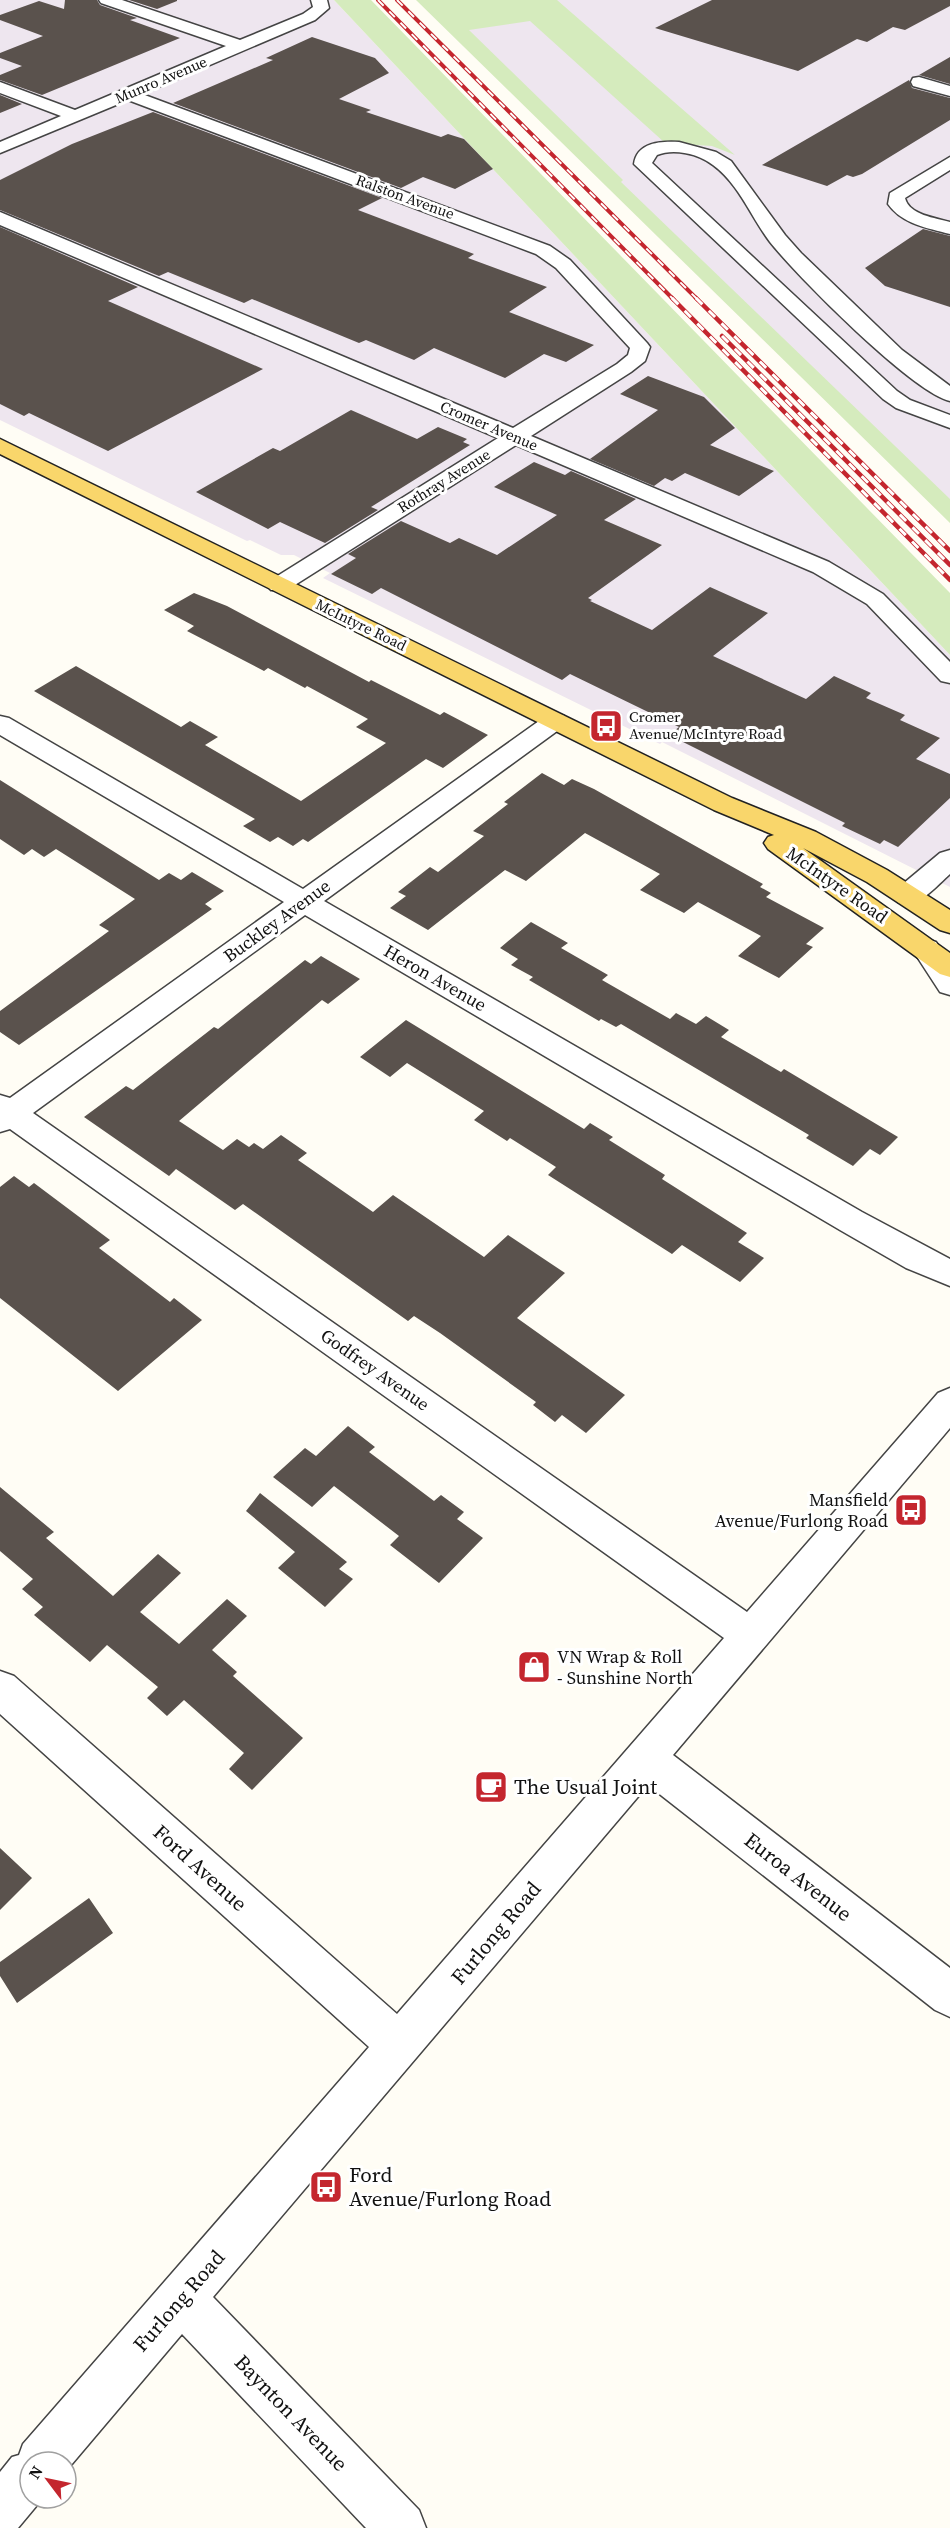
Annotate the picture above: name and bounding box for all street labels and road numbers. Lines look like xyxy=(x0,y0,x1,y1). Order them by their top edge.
street label: Munro Avenue xyxy=(111,51,210,108)
street label: Ralston Avenue xyxy=(353,169,458,224)
street label: Cromer Avenue xyxy=(437,396,542,456)
street label: Rothray Avenue xyxy=(393,443,494,517)
street label: McIntyre Road xyxy=(312,593,411,656)
street label: McIntyre Road xyxy=(782,840,893,929)
street label: Buckley Avenue xyxy=(218,873,335,968)
street label: Heron Avenue xyxy=(379,938,491,1017)
street label: Godfrey Avenue xyxy=(316,1323,435,1416)
street label: Ford Avenue xyxy=(147,1818,254,1918)
street label: Euroa Avenue xyxy=(738,1825,858,1928)
street label: Furlong Road xyxy=(444,1875,547,1990)
street label: Furlong Road xyxy=(126,2243,231,2358)
street label: Baynton Avenue xyxy=(228,2348,355,2477)

